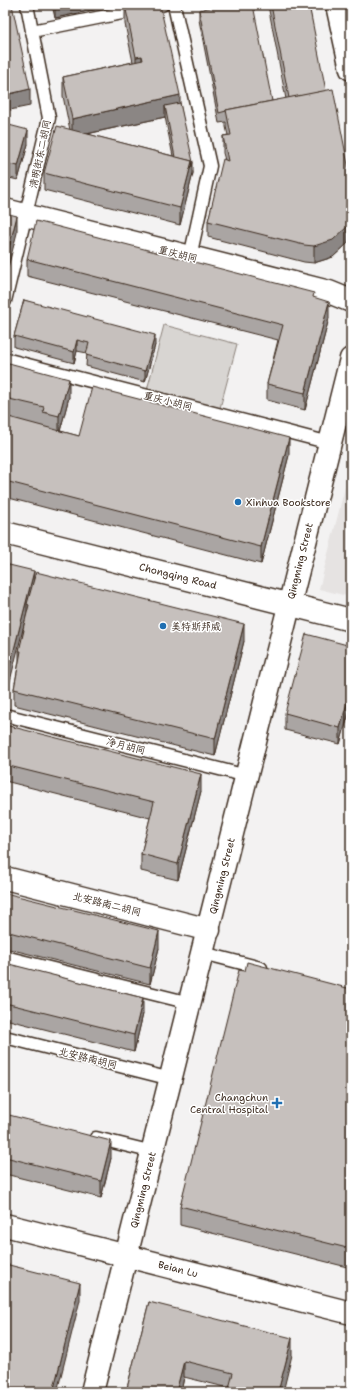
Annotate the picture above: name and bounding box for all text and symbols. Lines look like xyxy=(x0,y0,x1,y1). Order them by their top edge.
street label: 清明街东二胡同 xyxy=(26,118,54,190)
street label: 重庆胡同 xyxy=(157,243,199,265)
street label: 重庆小胡同 xyxy=(142,389,194,413)
place label: Xinhua Bookstore xyxy=(246,496,331,509)
marker: Xinhua Bookstore xyxy=(233,497,243,507)
street label: Qingming Street xyxy=(284,521,316,601)
street label: Chongqing Road xyxy=(138,560,219,592)
place label: 美特斯邦威 xyxy=(171,620,221,633)
marker: 美特斯邦威 xyxy=(158,621,168,631)
street label: 净月胡同 xyxy=(105,735,147,757)
street label: Qingming Street xyxy=(206,836,238,916)
street label: 北安路南二胡同 xyxy=(71,889,143,919)
street label: 北安路南胡同 xyxy=(57,1044,119,1072)
place label: Changchun Central Hospital xyxy=(190,1091,268,1116)
marker: Changchun Central Hospital xyxy=(271,1097,283,1109)
street label: Qingming Street xyxy=(127,1150,159,1230)
street label: Beian Lu xyxy=(157,1258,199,1280)

